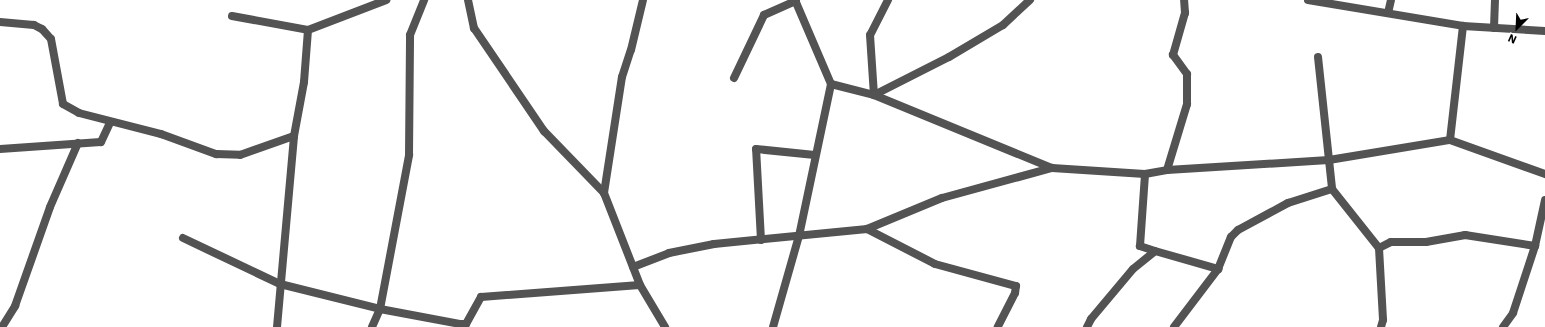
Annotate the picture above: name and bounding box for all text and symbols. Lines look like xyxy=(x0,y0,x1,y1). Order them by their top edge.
north arrow xyxy=(1497,8,1537,48)
text: N xyxy=(1506,31,1519,47)

